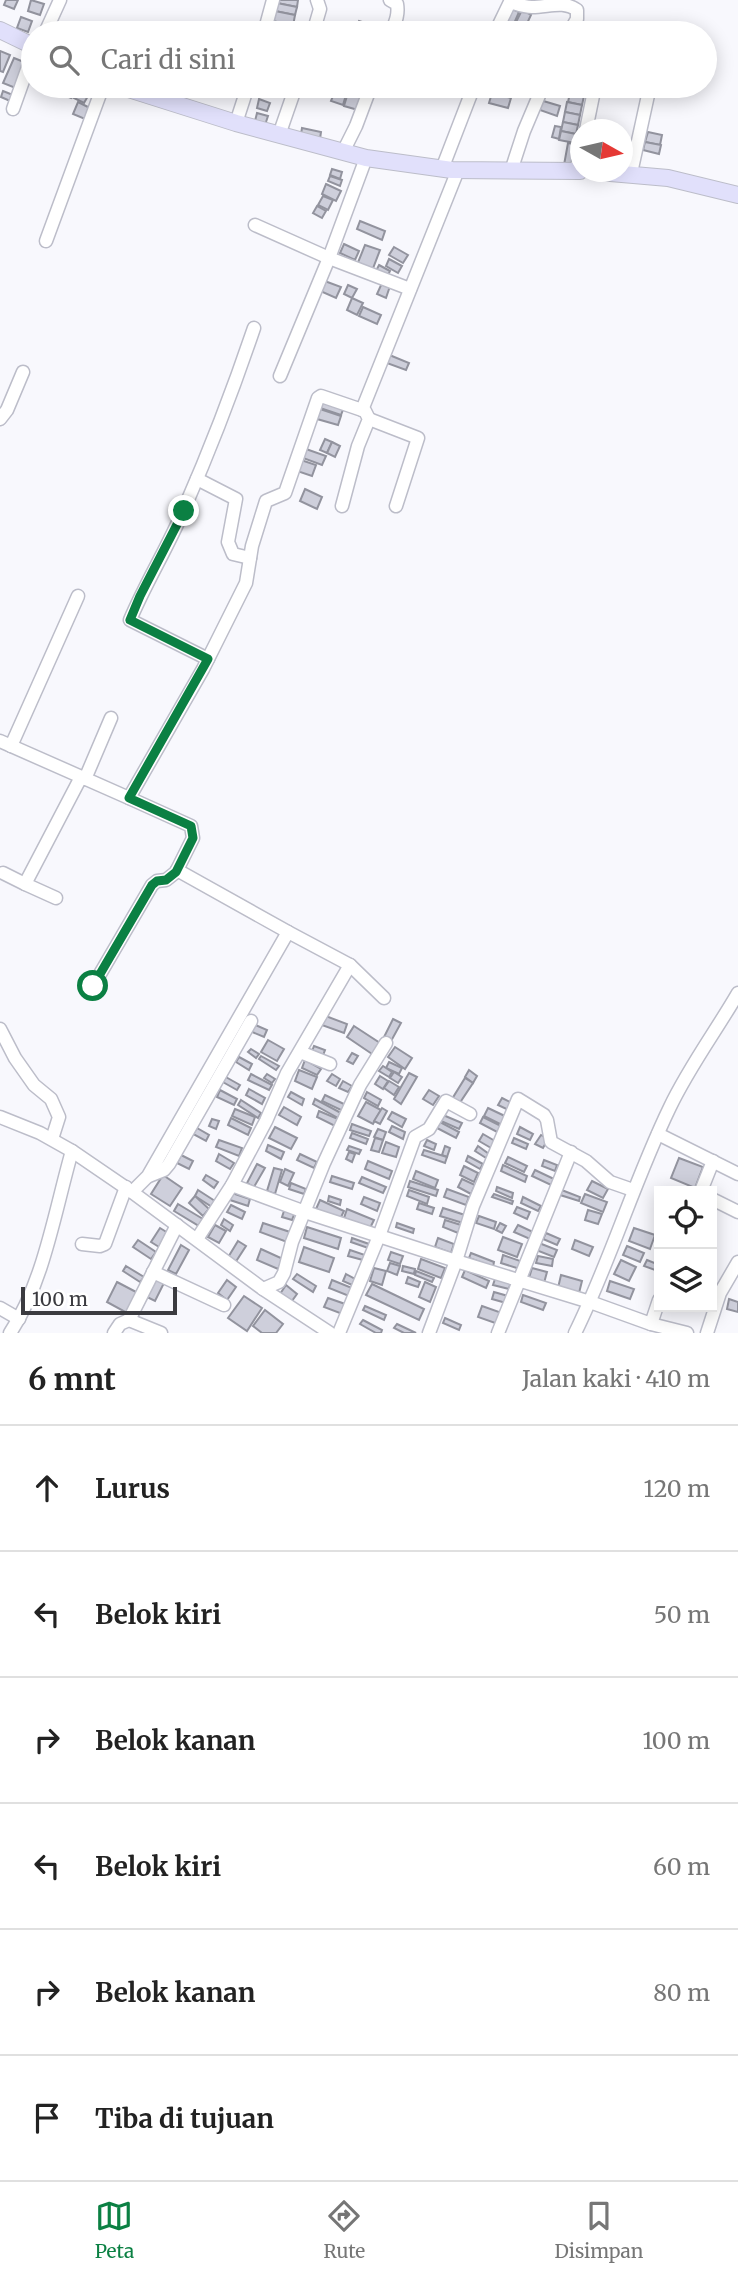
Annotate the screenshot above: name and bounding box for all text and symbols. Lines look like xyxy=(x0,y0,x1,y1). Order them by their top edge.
search box xyxy=(21,21,717,98)
icon: search xyxy=(45,41,83,79)
text: Cari di sini xyxy=(101,43,235,76)
north arrow xyxy=(570,119,633,182)
route end xyxy=(168,495,199,526)
route start xyxy=(77,970,108,1001)
map controls xyxy=(654,1186,717,1312)
button: locate xyxy=(654,1186,717,1249)
button: layers xyxy=(654,1249,717,1312)
scale bar xyxy=(21,1284,177,1316)
text: 100 m xyxy=(32,1287,88,1311)
text: 6 mnt xyxy=(28,1360,116,1398)
text: Jalan kaki · 410 m xyxy=(522,1364,710,1393)
icon: ahead xyxy=(28,1469,66,1507)
text: Lurus xyxy=(95,1472,170,1505)
text: 120 m xyxy=(644,1474,710,1503)
icon: left xyxy=(28,1595,66,1633)
text: Belok kiri xyxy=(95,1598,221,1631)
text: 50 m xyxy=(654,1600,710,1629)
icon: right xyxy=(28,1721,66,1759)
text: Belok kanan xyxy=(95,1724,255,1757)
text: 100 m xyxy=(642,1726,710,1755)
icon: left xyxy=(28,1847,66,1885)
text: Belok kiri xyxy=(95,1850,221,1883)
text: 60 m xyxy=(653,1852,710,1881)
icon: right xyxy=(28,1973,66,2011)
text: Belok kanan xyxy=(95,1976,255,2009)
text: 80 m xyxy=(653,1978,710,2007)
icon: arrive xyxy=(28,2099,66,2137)
text: Tiba di tujuan xyxy=(95,2102,274,2135)
tab: Peta xyxy=(95,2197,134,2263)
tab: Rute xyxy=(324,2197,365,2263)
tab: Disimpan xyxy=(554,2197,643,2263)

